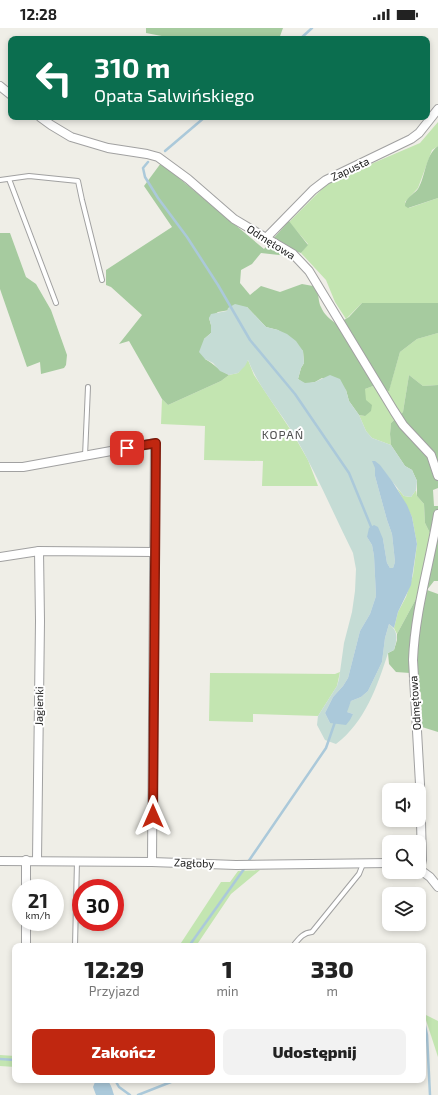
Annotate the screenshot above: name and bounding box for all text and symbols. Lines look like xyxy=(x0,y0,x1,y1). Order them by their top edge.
text: 12:28 xyxy=(20,5,57,23)
text: 310 m xyxy=(94,50,170,84)
icon: left xyxy=(28,52,80,104)
text: Opata Salwińskiego xyxy=(94,84,255,106)
street label: Zapusta xyxy=(329,154,371,183)
street label: Odmętowa xyxy=(245,222,298,262)
district label: KOPAŃ xyxy=(262,427,304,441)
pin xyxy=(110,431,144,465)
icon: arrive xyxy=(116,437,138,459)
street label: Odmętowa xyxy=(406,675,423,731)
street label: Jagienki xyxy=(32,686,45,726)
map controls xyxy=(382,783,426,931)
button: sound xyxy=(382,783,426,827)
position arrow xyxy=(132,795,174,837)
button: search xyxy=(382,835,426,879)
street label: Zagłoby xyxy=(174,855,215,870)
speed limit sign: 30 xyxy=(72,879,124,931)
button: layers xyxy=(382,887,426,931)
text: 21 xyxy=(28,888,48,912)
text: km/h xyxy=(26,909,50,921)
text: 12:29 xyxy=(84,954,144,983)
text: 1 xyxy=(222,954,233,983)
text: 330 xyxy=(311,954,354,983)
text: Przyjazd xyxy=(89,983,140,999)
text: min xyxy=(216,983,239,999)
text: m xyxy=(327,983,338,999)
button: Zakończ xyxy=(32,1029,215,1075)
button: Udostępnij xyxy=(223,1029,406,1075)

